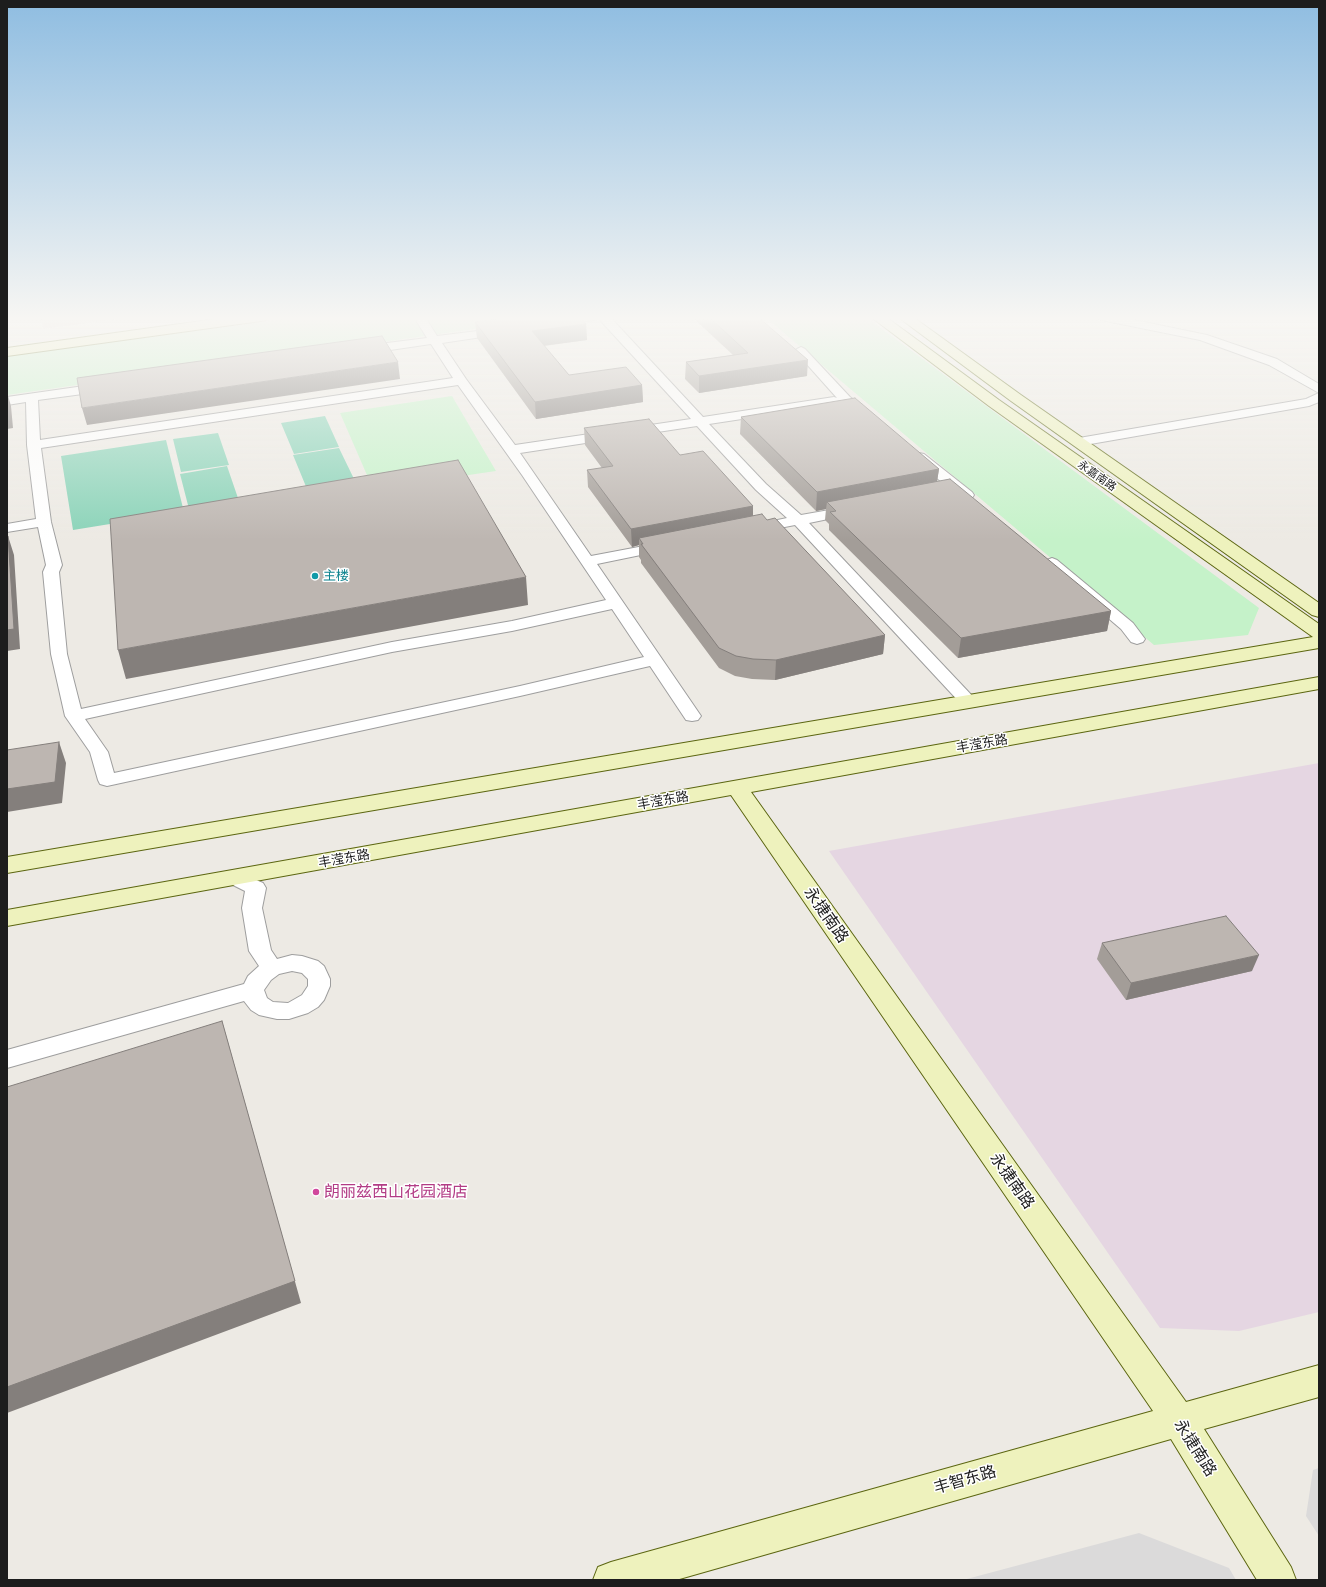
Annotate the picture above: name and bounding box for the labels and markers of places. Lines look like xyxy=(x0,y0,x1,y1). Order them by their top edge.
place label: 主楼 xyxy=(323,568,349,584)
marker: 主楼 xyxy=(310,571,320,581)
place label: 朗丽兹西山花园酒店 xyxy=(324,1182,468,1202)
marker: 朗丽兹西山花园酒店 xyxy=(311,1187,321,1197)

